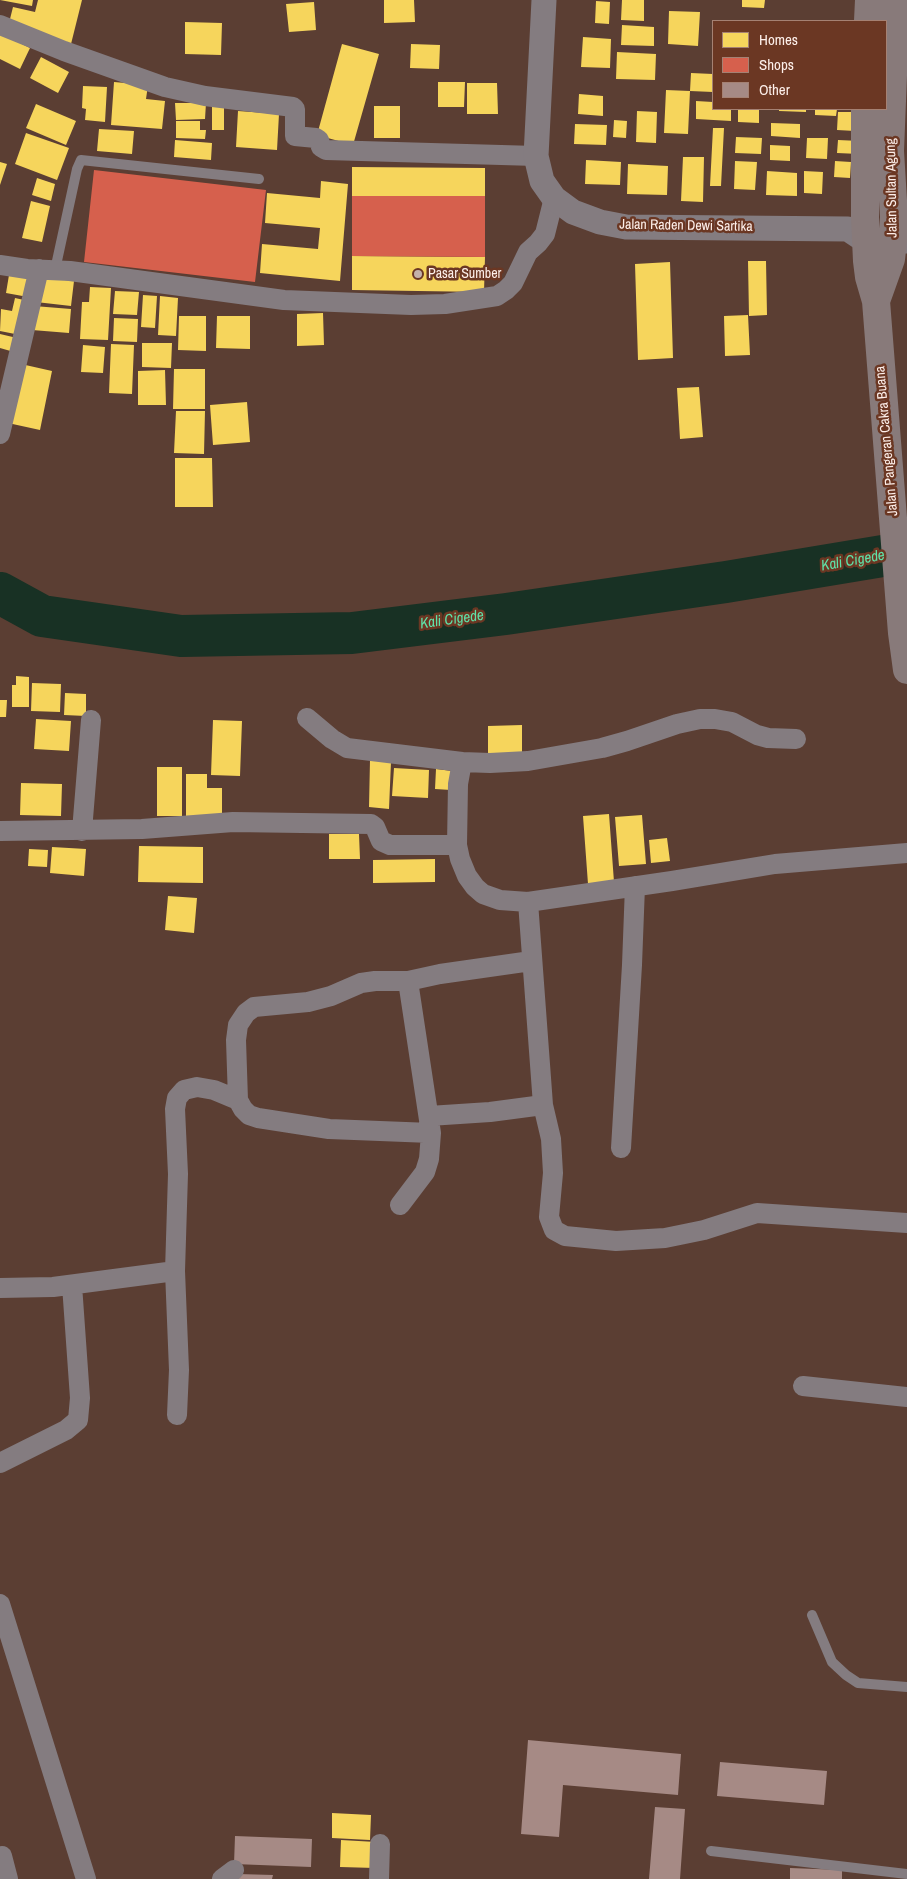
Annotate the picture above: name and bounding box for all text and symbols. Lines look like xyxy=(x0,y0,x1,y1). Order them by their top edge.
legend xyxy=(712,20,887,110)
text: Homes xyxy=(759,29,798,50)
text: Shops xyxy=(759,54,794,75)
text: Other xyxy=(759,79,790,100)
street label: Jalan Sultan Agung xyxy=(883,138,901,238)
street label: Jalan Raden Dewi Sartika xyxy=(619,216,753,236)
place label: Pasar Sumber xyxy=(428,266,501,282)
marker: Pasar Sumber xyxy=(412,268,424,280)
street label: Jalan Pangeran Cakra Buana xyxy=(872,365,902,517)
water label: Kali Cigede xyxy=(820,547,886,575)
water label: Kali Cigede xyxy=(419,607,485,633)

